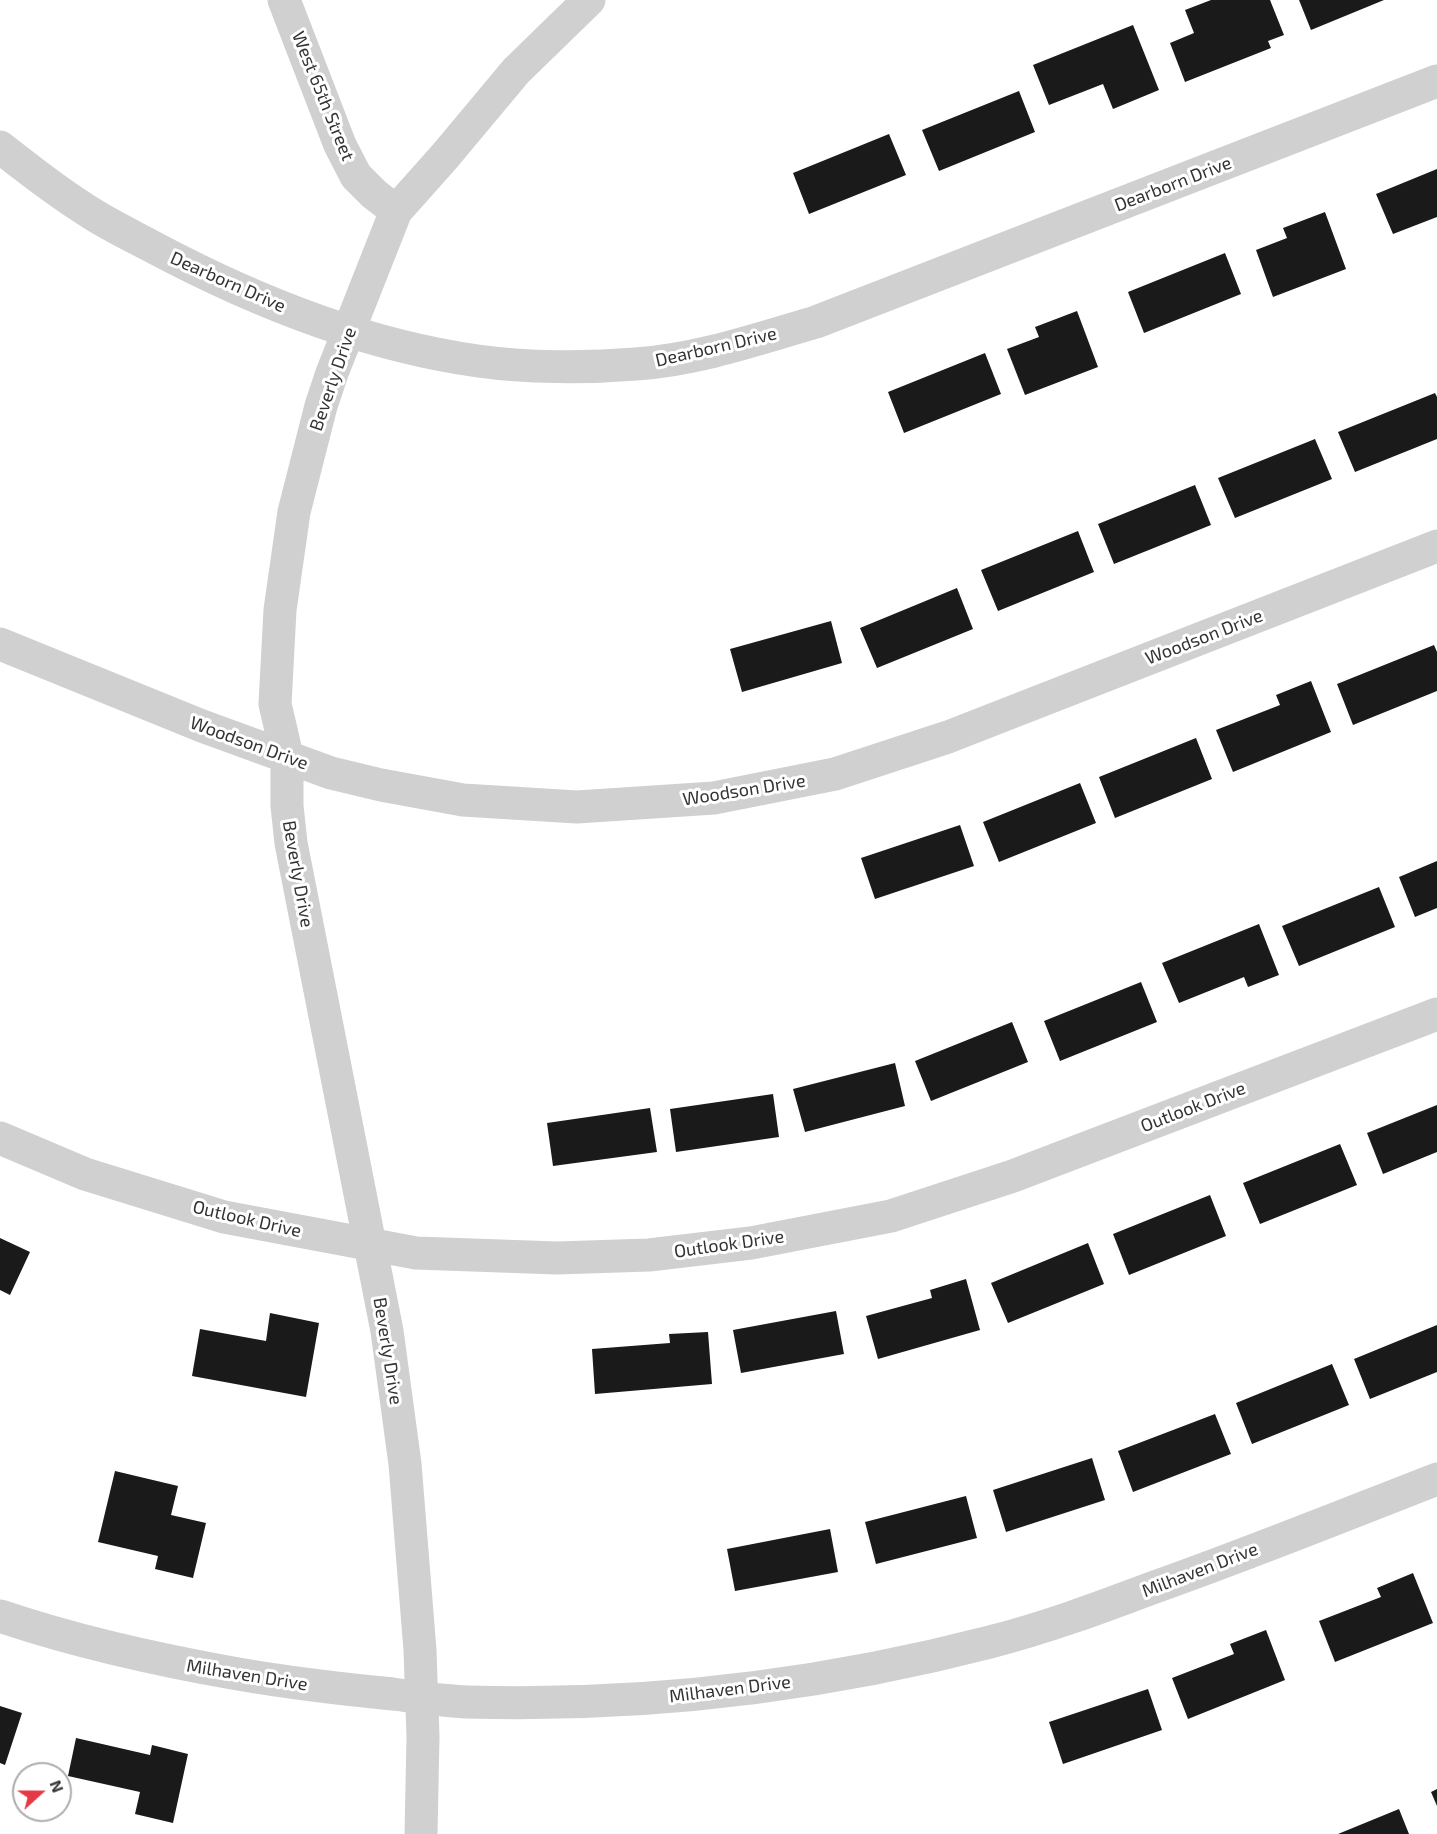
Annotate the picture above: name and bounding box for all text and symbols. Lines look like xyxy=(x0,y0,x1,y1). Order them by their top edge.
street label: West 65th Street xyxy=(287,28,359,164)
street label: Dearborn Drive xyxy=(1111,152,1235,216)
street label: Dearborn Drive xyxy=(167,247,289,317)
street label: Dearborn Drive xyxy=(653,323,779,371)
street label: Beverly Drive xyxy=(305,324,361,434)
street label: Woodson Drive xyxy=(1142,605,1266,669)
street label: Woodson Drive xyxy=(187,712,311,774)
street label: Woodson Drive xyxy=(681,770,807,810)
street label: Beverly Drive xyxy=(278,819,318,929)
street label: Outlook Drive xyxy=(1137,1077,1249,1137)
street label: Outlook Drive xyxy=(191,1196,303,1242)
street label: Outlook Drive xyxy=(673,1226,785,1262)
street label: Beverly Drive xyxy=(369,1296,407,1406)
street label: Milhaven Drive xyxy=(1139,1538,1261,1602)
street label: Milhaven Drive xyxy=(185,1655,309,1695)
street label: Milhaven Drive xyxy=(668,1671,792,1707)
north arrow xyxy=(12,1762,72,1822)
text: N xyxy=(46,1777,68,1795)

